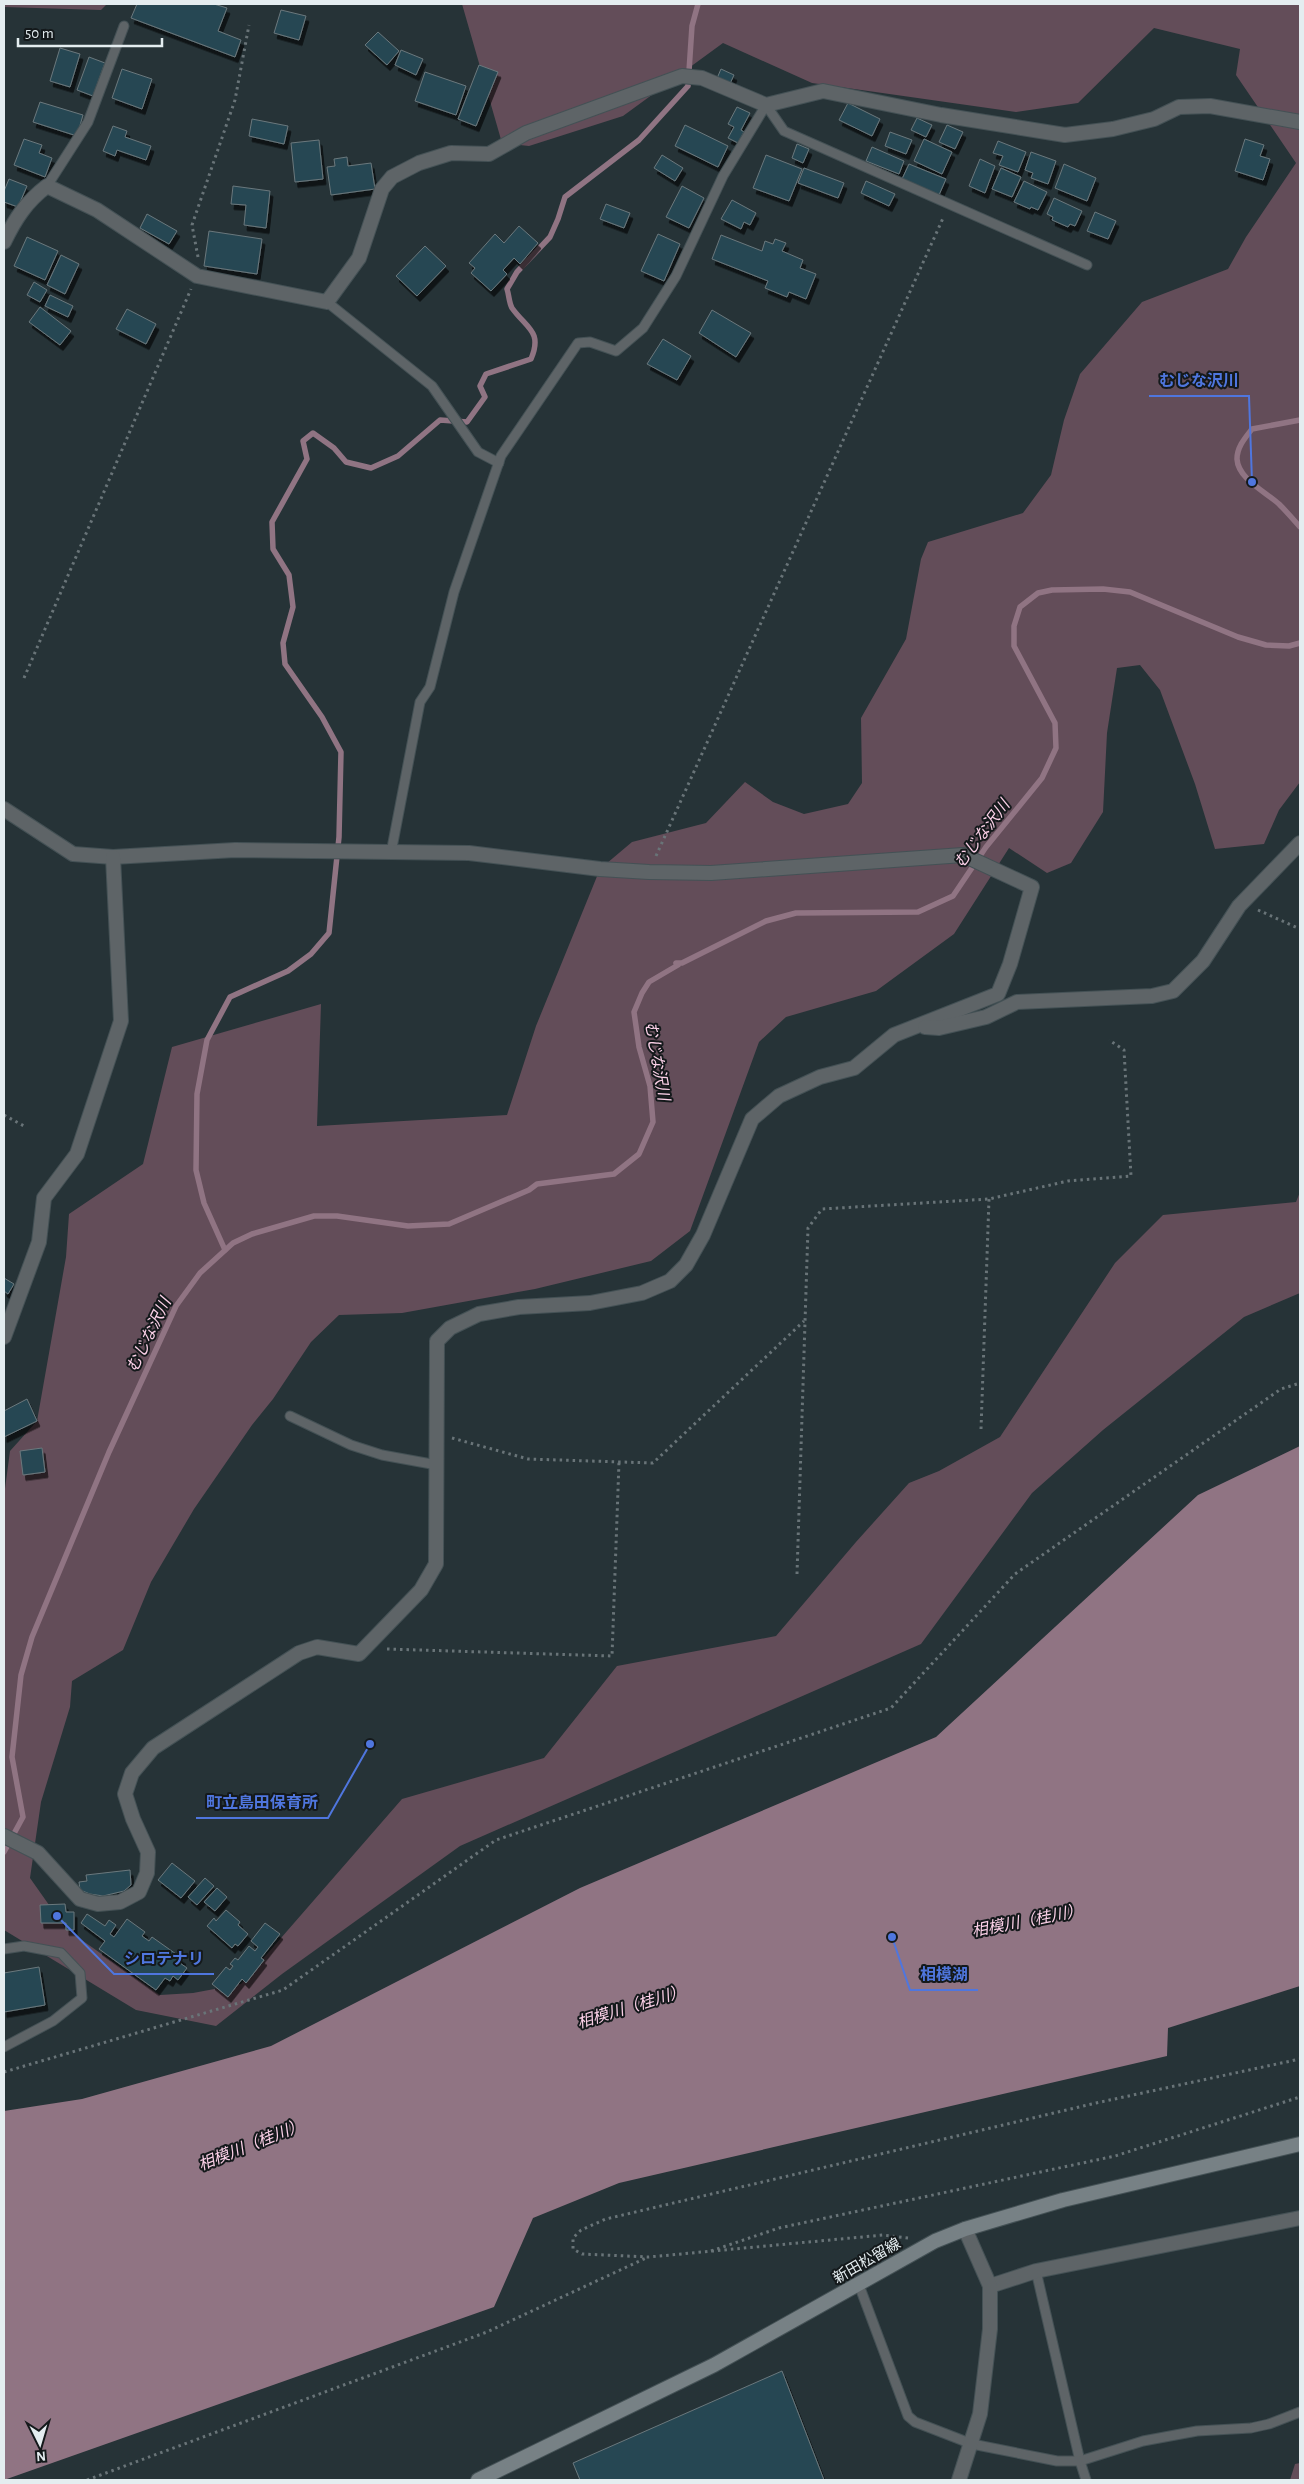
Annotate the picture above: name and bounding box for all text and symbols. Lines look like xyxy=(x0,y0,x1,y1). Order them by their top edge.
scale bar xyxy=(18,15,161,47)
text: 50 m xyxy=(25,26,54,41)
callout: むじな沢川 xyxy=(1149,365,1249,396)
text: むじな沢川 xyxy=(1159,372,1239,389)
water label: むじな沢川 xyxy=(951,795,1014,871)
water label: むじな沢川 xyxy=(642,1020,673,1104)
water label: むじな沢川 xyxy=(123,1293,175,1374)
callout: 町立島田保育所 xyxy=(196,1787,328,1818)
text: 町立島田保育所 xyxy=(206,1794,318,1811)
water label: 相模川（桂川） xyxy=(970,1901,1084,1940)
callout: シロテナリ xyxy=(114,1943,214,1974)
text: シロテナリ xyxy=(124,1951,204,1967)
callout: 相模湖 xyxy=(910,1959,978,1990)
text: 相模湖 xyxy=(920,1966,968,1983)
water label: 相模川（桂川） xyxy=(575,1982,687,2031)
water label: 相模川（桂川） xyxy=(196,2116,306,2173)
street label: 新田松留線 xyxy=(830,2235,903,2286)
north arrow xyxy=(15,2419,65,2469)
text: N xyxy=(36,2449,47,2463)

